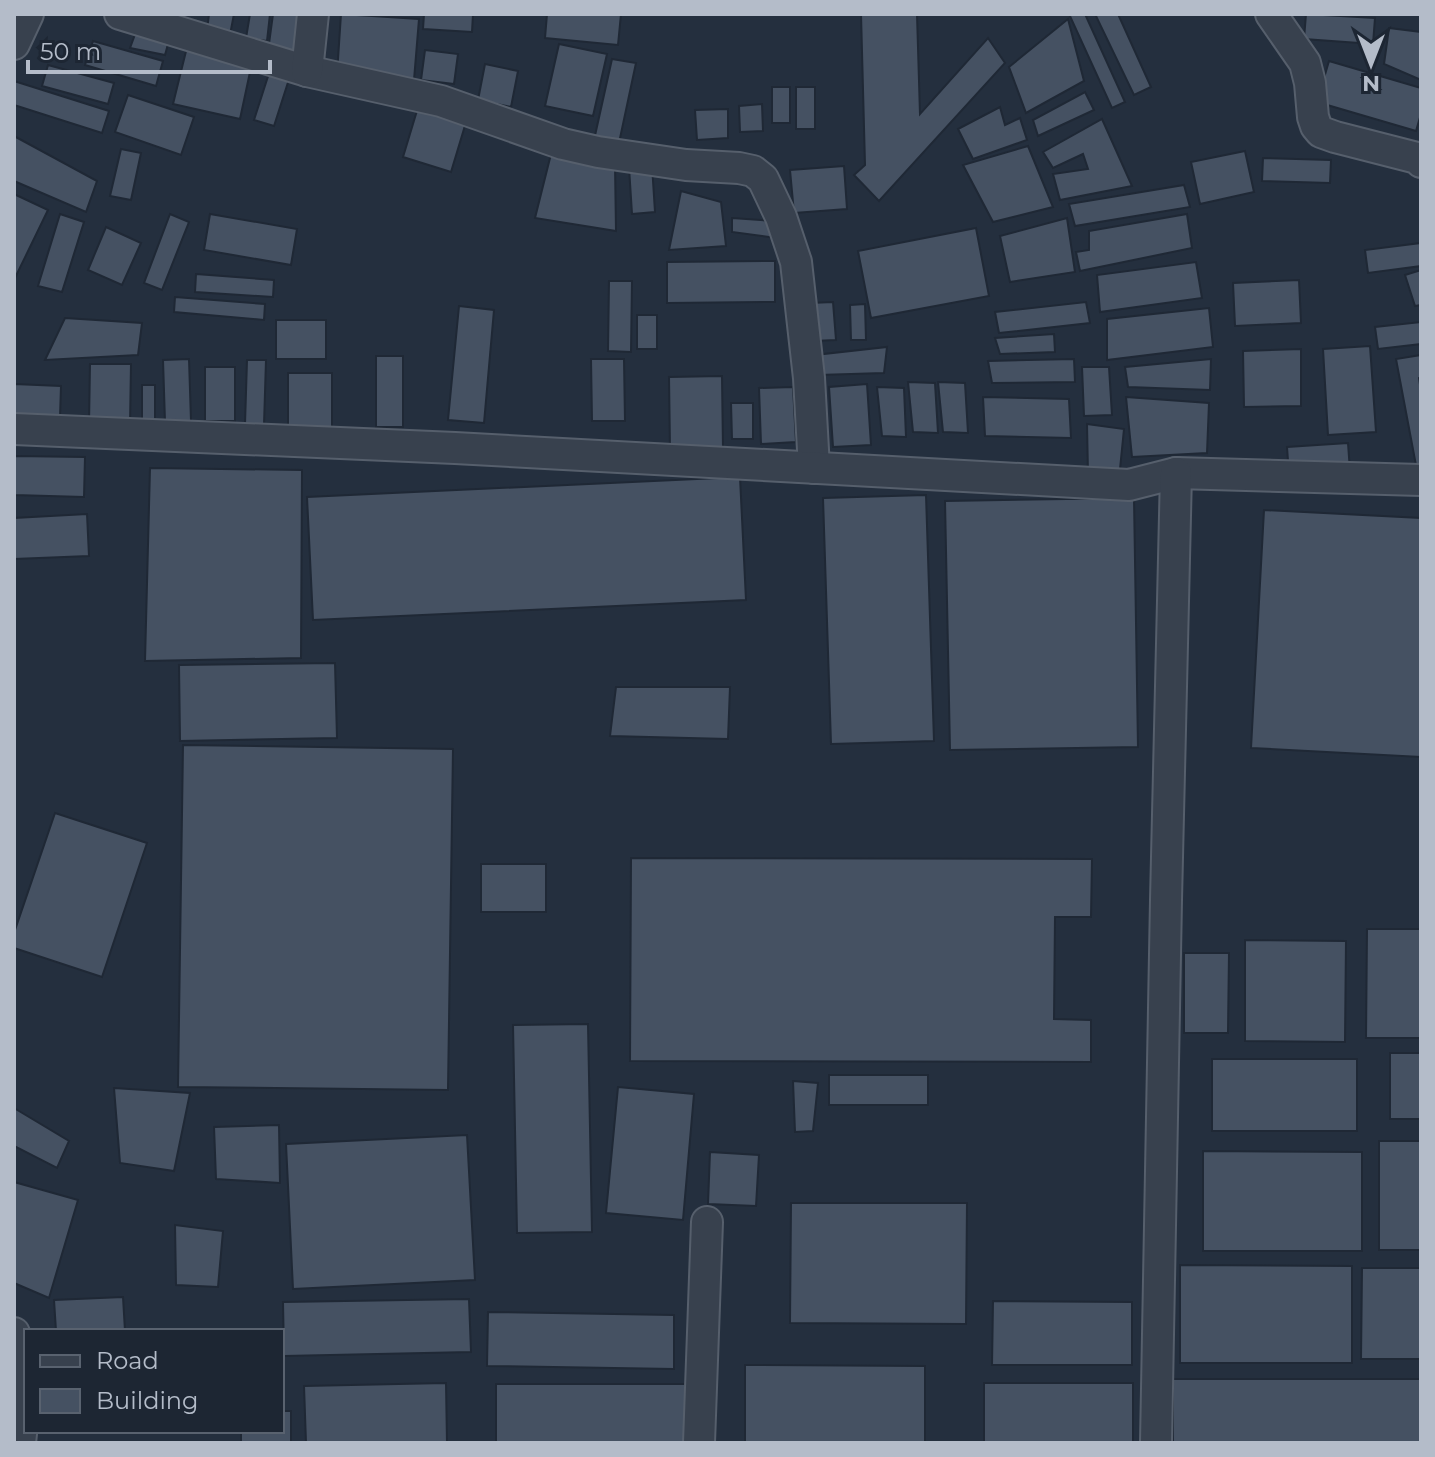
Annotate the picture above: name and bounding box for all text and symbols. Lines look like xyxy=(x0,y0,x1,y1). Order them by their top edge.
scale bar xyxy=(28,24,270,74)
north arrow xyxy=(1331,24,1411,104)
text: 50 m xyxy=(40,37,101,66)
text: N xyxy=(1362,70,1380,97)
legend xyxy=(24,1329,284,1433)
text: Road xyxy=(96,1346,159,1375)
text: Building xyxy=(96,1386,199,1415)

